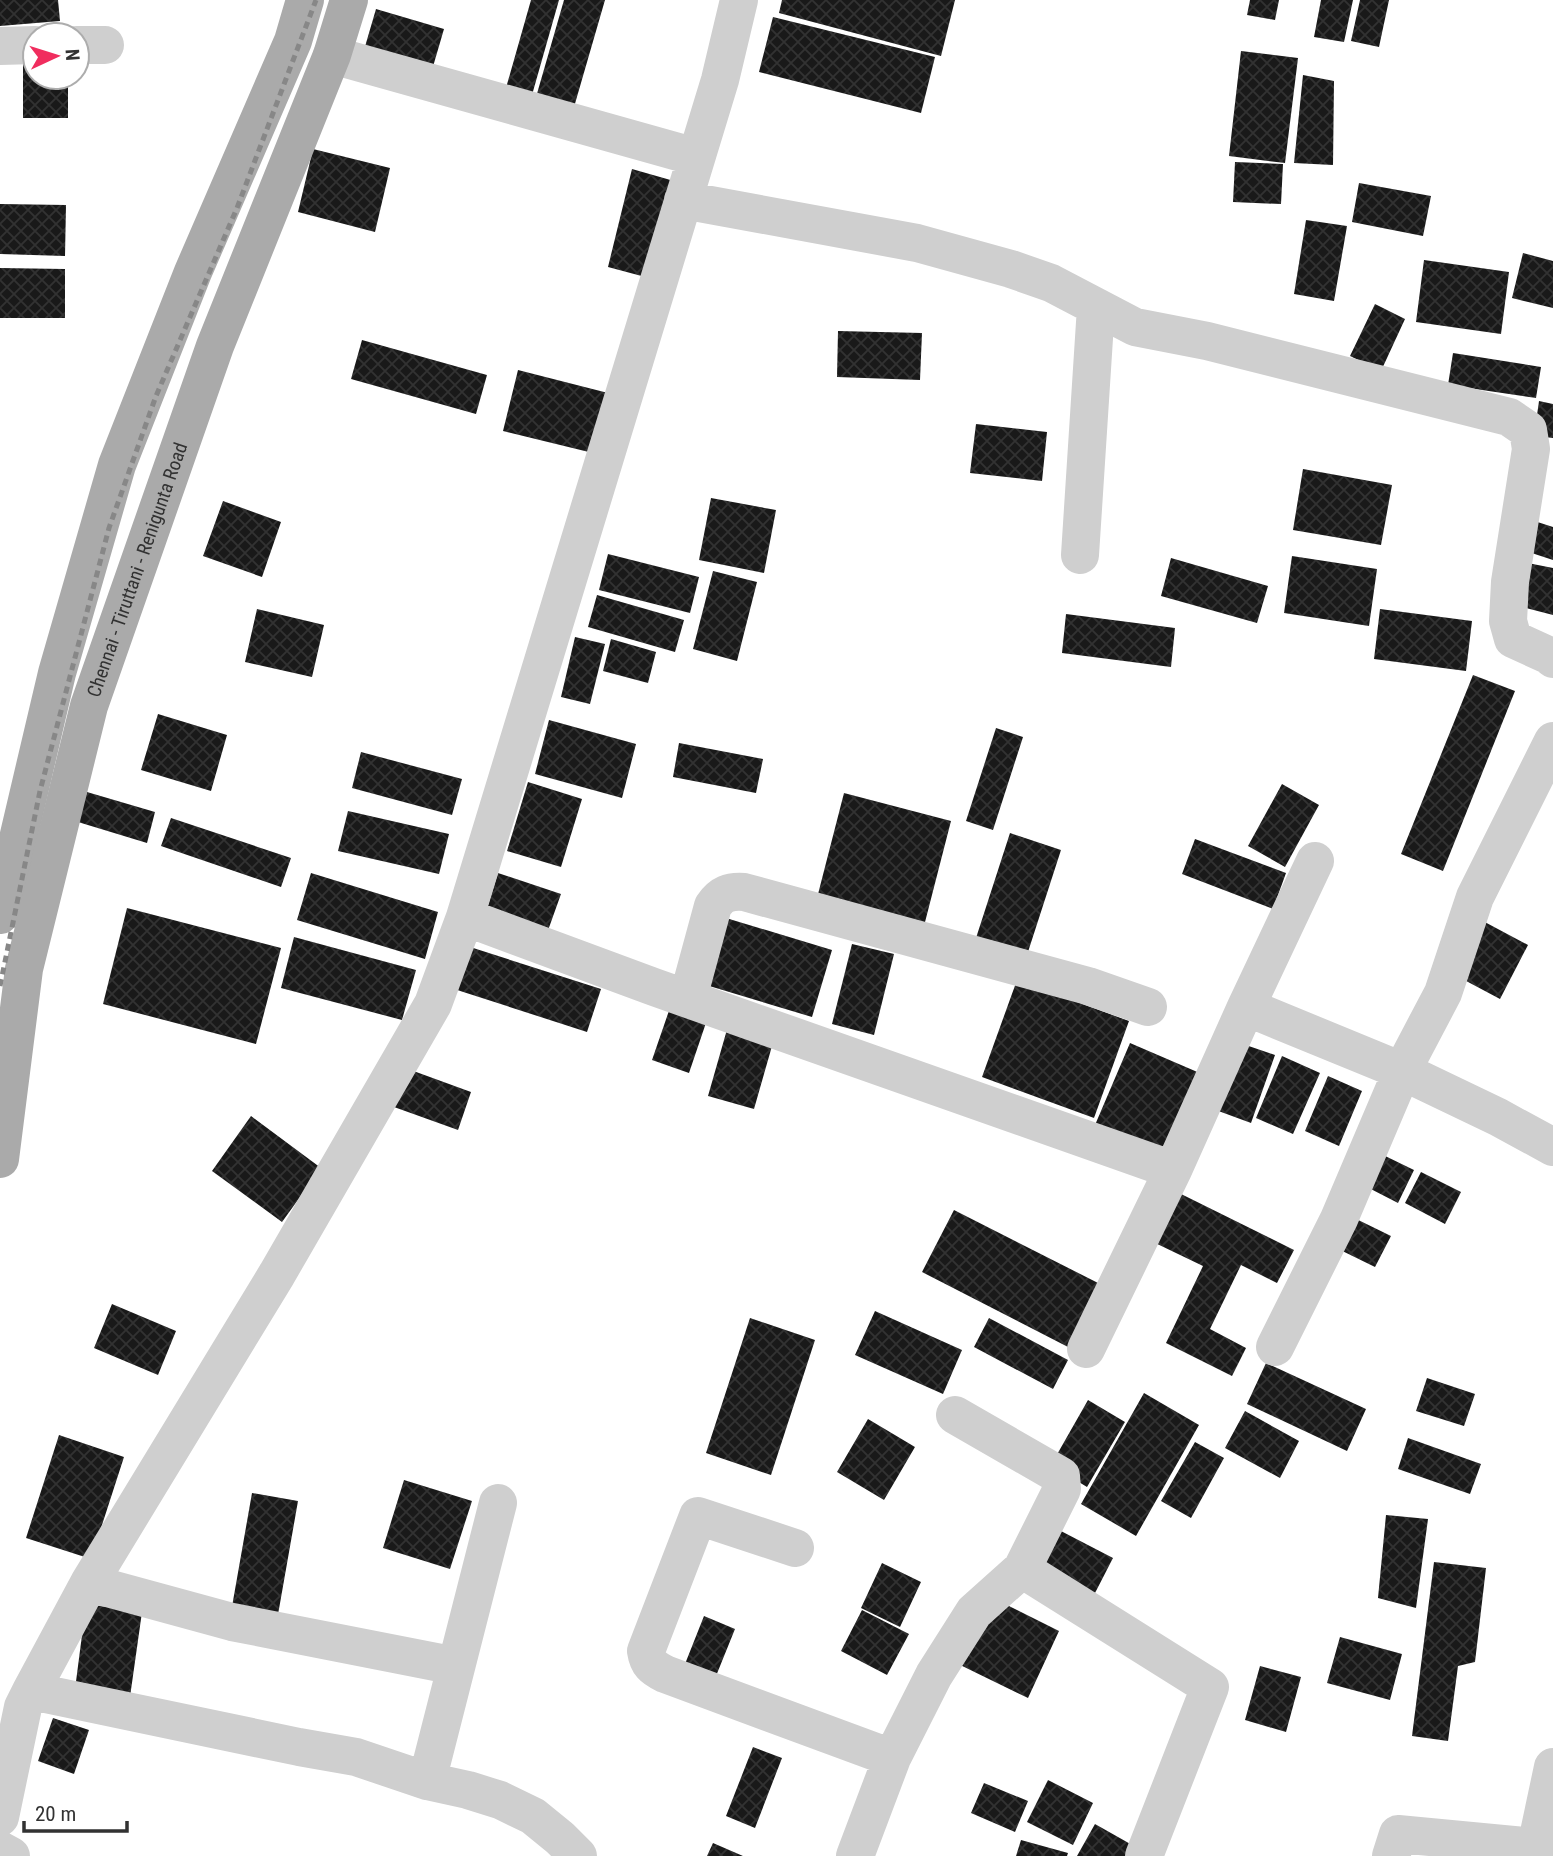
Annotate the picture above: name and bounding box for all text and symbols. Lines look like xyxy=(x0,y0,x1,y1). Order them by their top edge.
north arrow xyxy=(21,21,91,91)
text: N xyxy=(61,48,84,61)
street label: Chennai - Tiruttani - Renigunta Road xyxy=(82,439,192,700)
scale bar xyxy=(24,1790,128,1834)
text: 20 m xyxy=(35,1802,76,1826)

